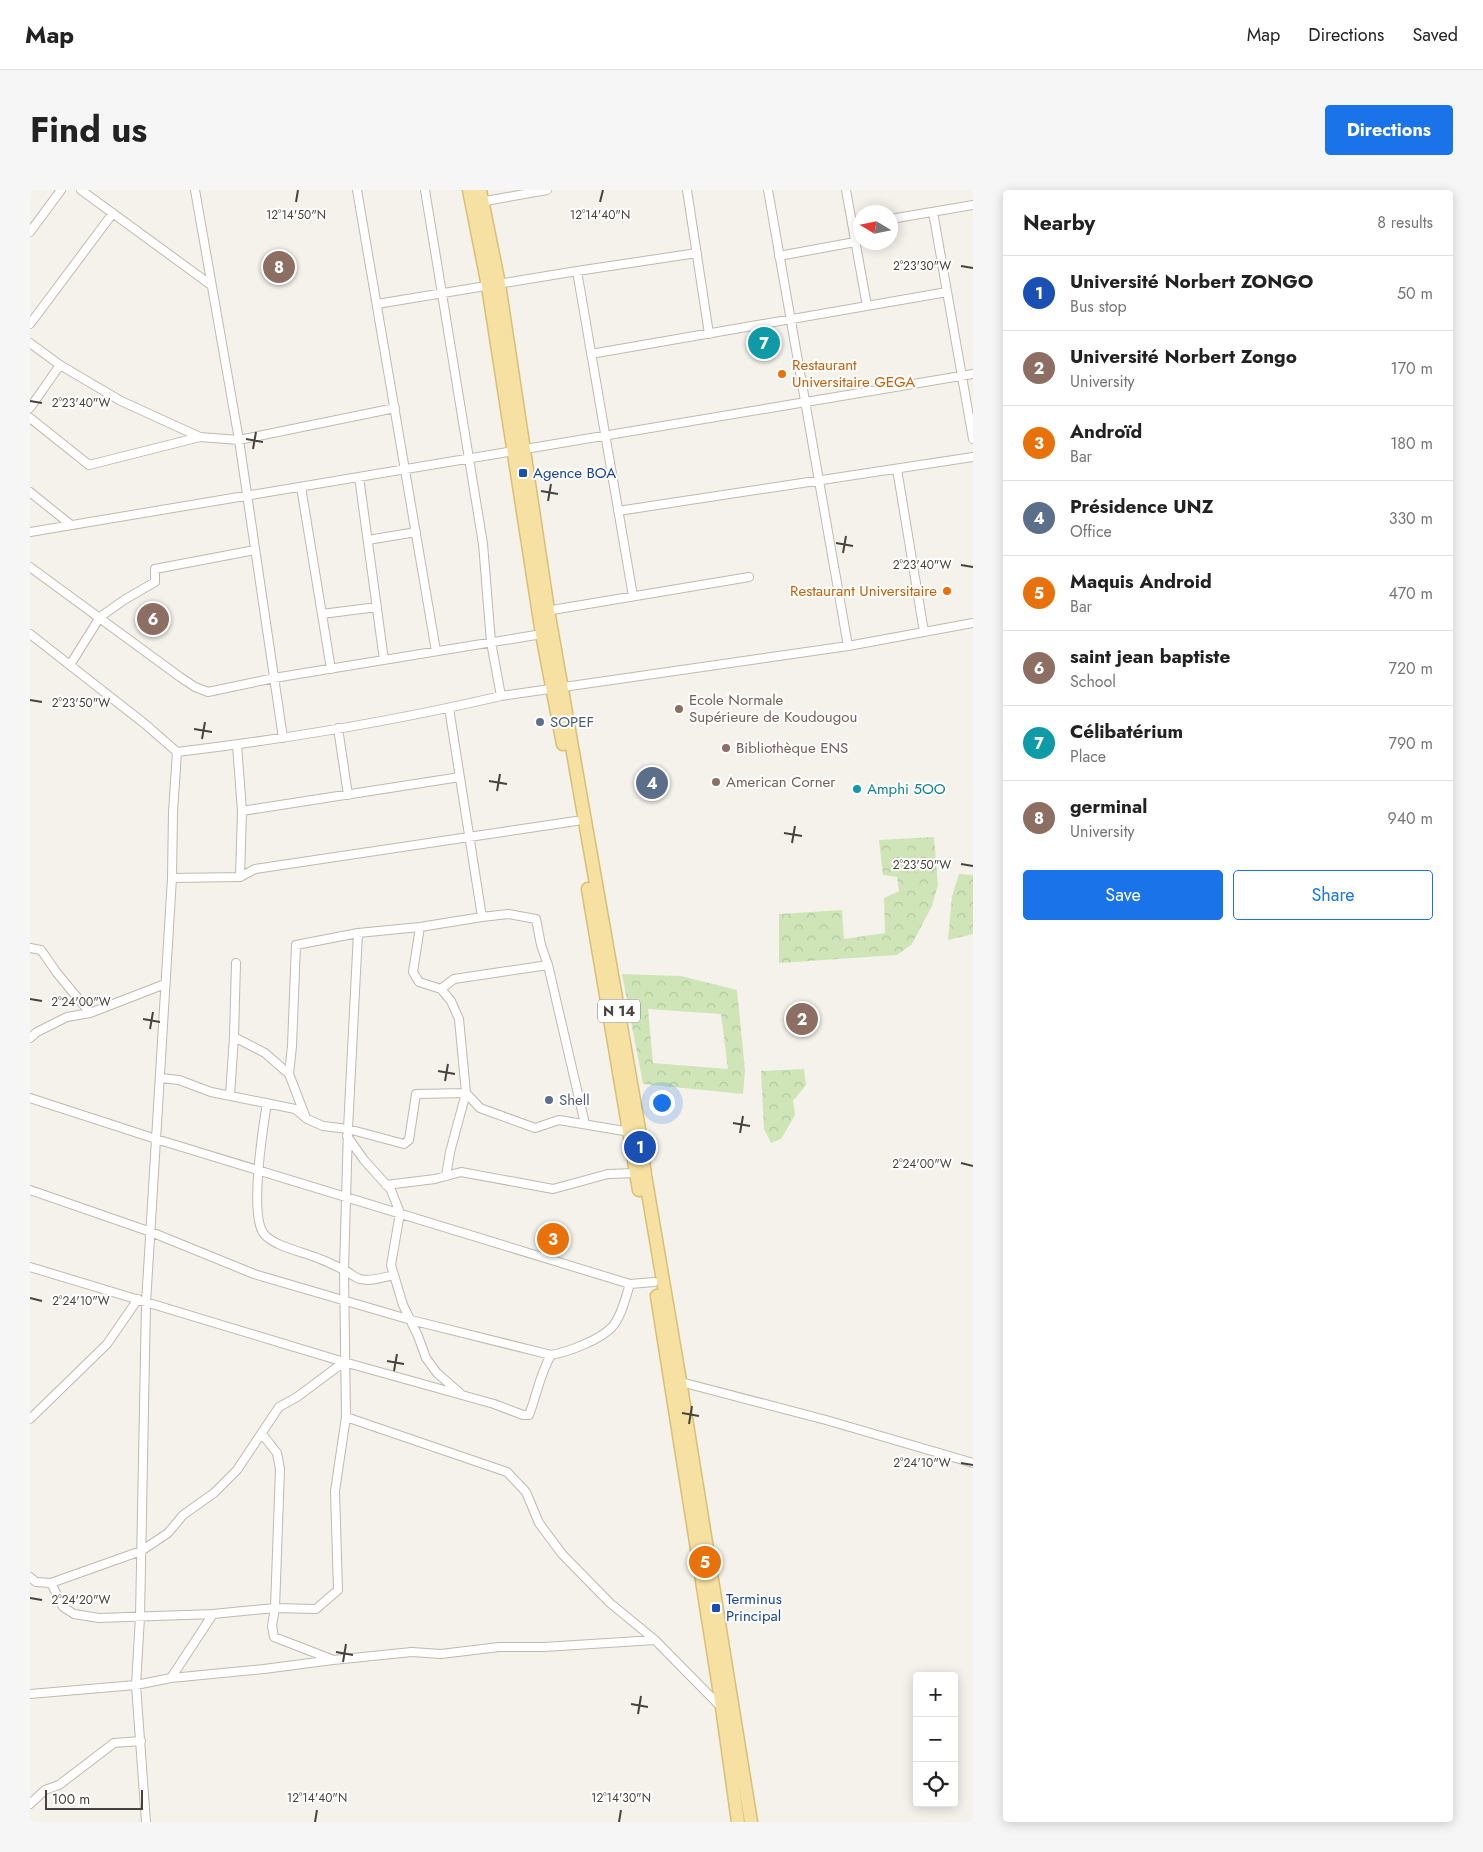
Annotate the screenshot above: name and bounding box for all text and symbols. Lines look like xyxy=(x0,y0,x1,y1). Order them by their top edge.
text: Map xyxy=(25,17,74,52)
text: Map xyxy=(1247,22,1280,48)
text: Directions xyxy=(1308,22,1384,48)
text: Saved xyxy=(1412,22,1458,48)
text: Find us xyxy=(30,105,147,155)
button: Directions xyxy=(1325,105,1453,155)
north arrow xyxy=(853,205,898,250)
text: 12°14'50"N xyxy=(266,206,326,224)
text: 12°14'40"N xyxy=(570,206,630,224)
text: Nearby xyxy=(1023,208,1095,238)
text: 8 results xyxy=(1377,211,1433,234)
pin: 8 xyxy=(263,248,295,286)
text: 2°23'30"W xyxy=(893,257,951,275)
text: Université Norbert ZONGO xyxy=(1070,268,1313,295)
text: 1 xyxy=(1035,282,1043,305)
text: 50 m xyxy=(1397,282,1433,305)
text: Bus stop xyxy=(1070,295,1127,318)
pin: 7 xyxy=(748,324,780,362)
text: Université Norbert Zongo xyxy=(1070,343,1297,370)
place label: Restaurant Universitaire GEGA xyxy=(792,354,915,393)
text: 2 xyxy=(1034,357,1044,380)
text: 170 m xyxy=(1391,357,1433,380)
marker: Restaurant Universitaire GEGA xyxy=(776,368,788,380)
text: University xyxy=(1070,370,1135,393)
text: 2°23'40"W xyxy=(52,394,110,412)
text: Androïd xyxy=(1070,418,1142,445)
text: 3 xyxy=(1034,432,1044,455)
text: 180 m xyxy=(1390,432,1433,455)
text: Bar xyxy=(1070,445,1092,468)
place label: Agence BOA xyxy=(533,462,616,484)
marker: Agence BOA xyxy=(517,467,529,479)
text: Présidence UNZ xyxy=(1070,493,1213,520)
text: 4 xyxy=(1033,507,1045,530)
text: 330 m xyxy=(1389,507,1433,530)
text: Office xyxy=(1070,520,1112,543)
text: 2°23'40"W xyxy=(893,556,951,574)
text: Maquis Android xyxy=(1070,568,1212,595)
place label: Restaurant Universitaire xyxy=(790,580,937,602)
text: 5 xyxy=(1034,582,1044,605)
text: 470 m xyxy=(1388,582,1433,605)
marker: Restaurant Universitaire xyxy=(941,585,953,597)
text: Bar xyxy=(1070,595,1092,618)
pin: 6 xyxy=(137,600,169,638)
text: saint jean baptiste xyxy=(1070,643,1230,670)
text: 6 xyxy=(1034,657,1044,680)
text: 720 m xyxy=(1389,657,1433,680)
text: School xyxy=(1070,670,1116,693)
place label: Ecole Normale Supérieure de Koudougou xyxy=(689,689,857,728)
text: 2°23'50"W xyxy=(52,694,110,712)
marker: Ecole Normale Supérieure de Koudougou xyxy=(673,703,685,715)
place label: SOPEF xyxy=(550,711,594,733)
marker: SOPEF xyxy=(534,716,546,728)
text: Célibatérium xyxy=(1070,718,1183,745)
text: 7 xyxy=(1034,732,1044,755)
text: 790 m xyxy=(1389,732,1433,755)
place label: Bibliothèque ENS xyxy=(736,737,848,759)
marker: Bibliothèque ENS xyxy=(720,742,732,754)
text: Place xyxy=(1070,745,1106,768)
pin: 4 xyxy=(636,764,668,802)
place label: American Corner xyxy=(726,771,836,793)
marker: American Corner xyxy=(710,776,722,788)
place label: Amphi 5OO xyxy=(867,778,946,800)
marker: Amphi 5OO xyxy=(851,783,863,795)
text: germinal xyxy=(1070,793,1147,820)
text: 8 xyxy=(1034,807,1044,830)
text: 940 m xyxy=(1388,807,1433,830)
text: University xyxy=(1070,820,1135,843)
text: 2°23'50"W xyxy=(893,856,951,874)
button: Save xyxy=(1023,870,1223,920)
button: Share xyxy=(1233,870,1433,920)
text: 2°24'00"W xyxy=(51,993,111,1011)
road number: N 14 xyxy=(598,999,640,1022)
pin: 2 xyxy=(786,1000,818,1038)
place label: Shell xyxy=(559,1089,590,1111)
your location xyxy=(649,1090,675,1116)
marker: Shell xyxy=(543,1094,555,1106)
pin: 1 xyxy=(624,1128,656,1166)
text: 2°24'00"W xyxy=(892,1155,952,1173)
pin: 3 xyxy=(537,1220,569,1258)
text: 2°24'10"W xyxy=(52,1292,110,1310)
text: 2°24'10"W xyxy=(893,1454,951,1472)
pin: 5 xyxy=(689,1543,721,1581)
place label: Terminus Principal xyxy=(726,1588,782,1627)
text: 2°24'20"W xyxy=(52,1591,111,1609)
marker: Terminus Principal xyxy=(710,1602,722,1614)
map controls xyxy=(913,1672,958,1807)
button: + xyxy=(913,1672,958,1717)
button: − xyxy=(913,1717,958,1762)
button: locate xyxy=(913,1762,958,1807)
scale bar xyxy=(45,1787,142,1810)
text: 100 m xyxy=(52,1789,90,1809)
text: 12°14'40"N xyxy=(287,1789,347,1807)
text: 12°14'30"N xyxy=(591,1789,651,1807)

